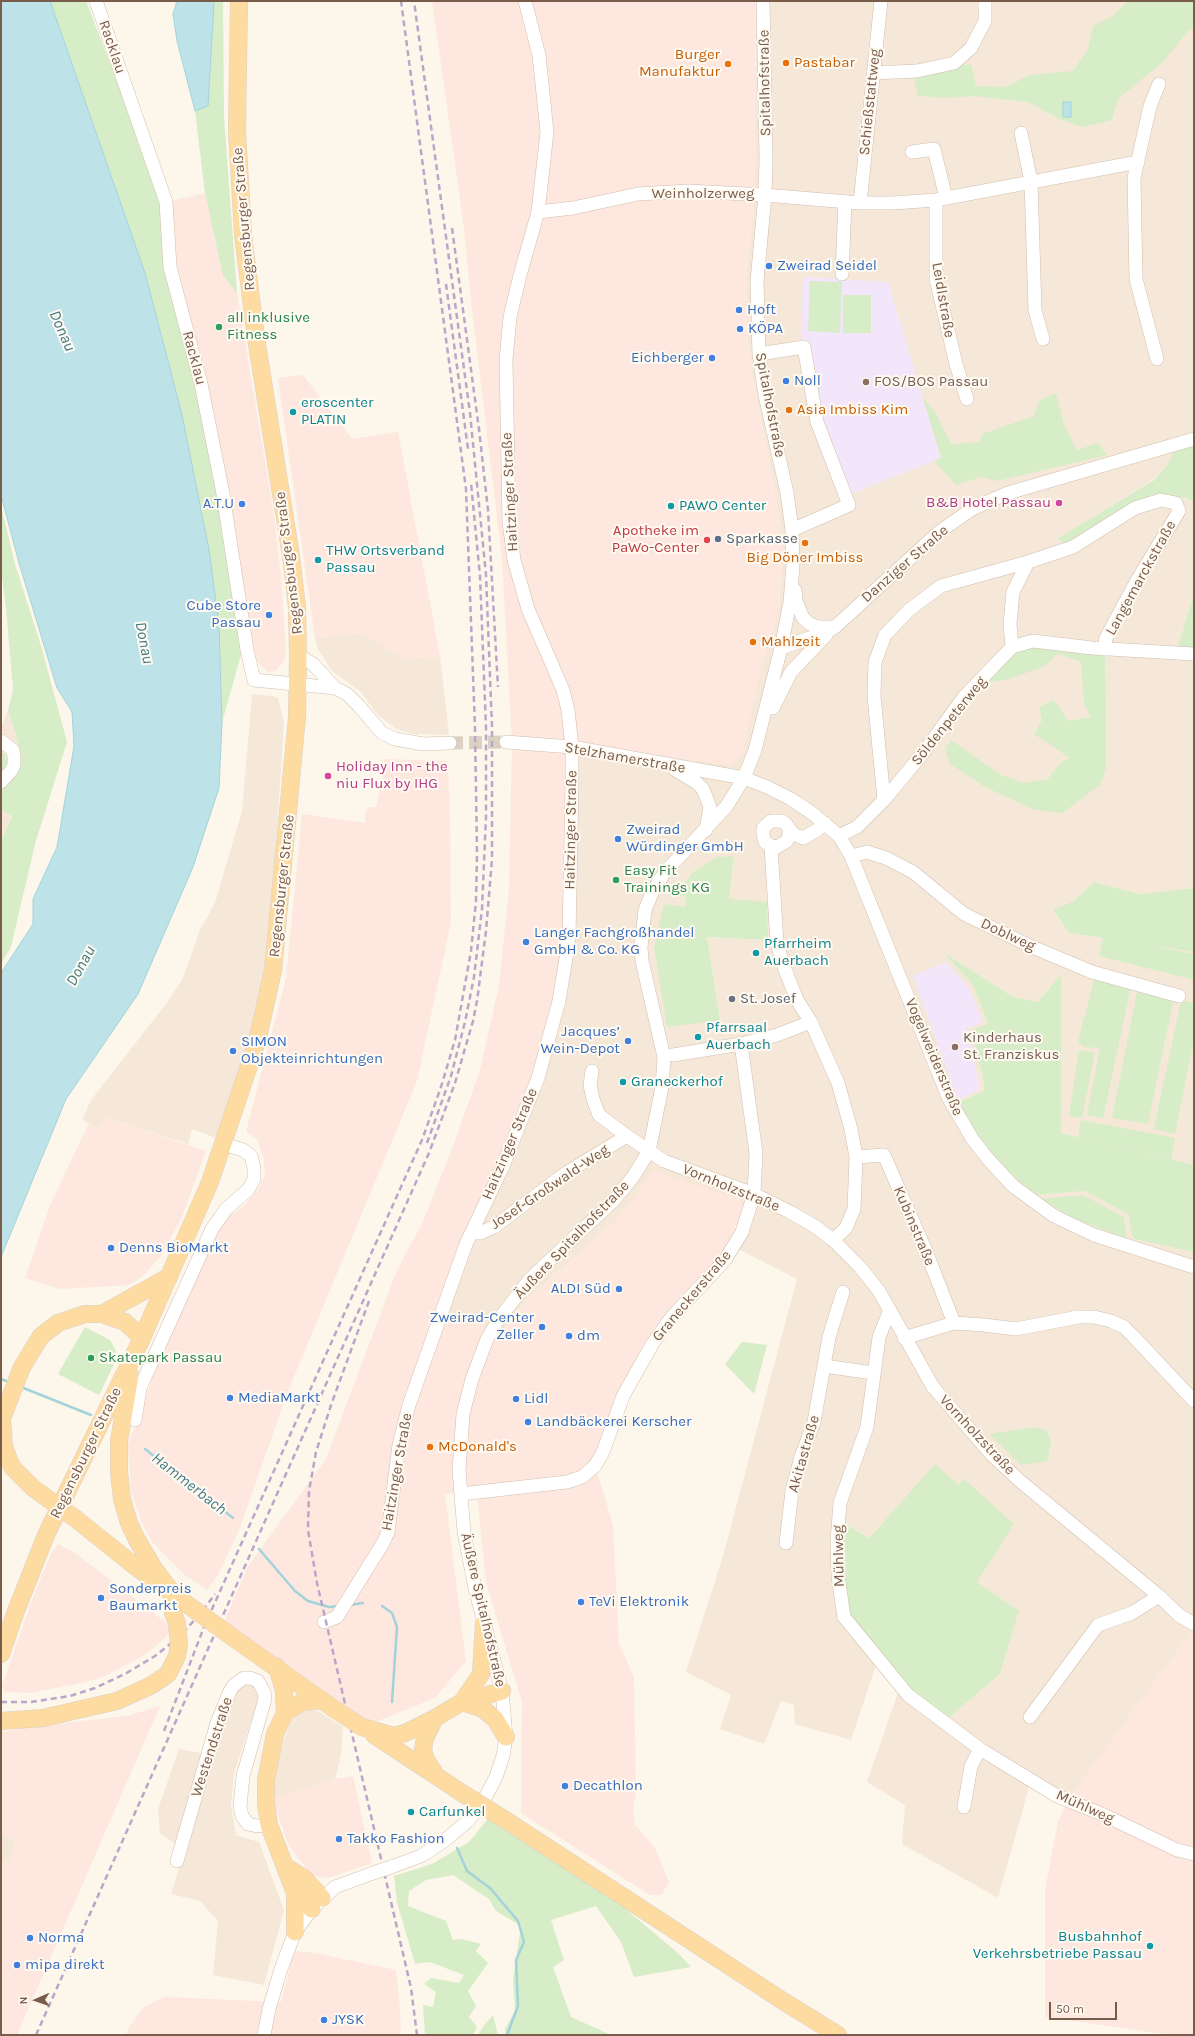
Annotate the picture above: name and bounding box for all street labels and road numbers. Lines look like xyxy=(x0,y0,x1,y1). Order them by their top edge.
street label: Racklau xyxy=(95,18,129,76)
street label: Spitalhofstraße xyxy=(755,30,775,136)
street label: Schießstattweg xyxy=(855,48,885,156)
street label: Regensburger Straße xyxy=(229,147,259,291)
street label: Weinholzerweg xyxy=(652,185,754,203)
street label: Leidlstraße xyxy=(928,261,958,339)
street label: Racklau xyxy=(178,329,210,387)
street label: Spitalhofstraße xyxy=(751,351,789,459)
street label: Haitzinger Straße xyxy=(498,432,522,552)
street label: Regensburger Straße xyxy=(271,491,307,635)
street label: Langemarckstraße xyxy=(1102,517,1180,639)
street label: Danziger Straße xyxy=(858,521,952,607)
street label: Söldenpeterweg xyxy=(908,673,990,769)
street label: Stelzhamerstraße xyxy=(563,739,687,777)
street label: Haitzinger Straße xyxy=(561,770,581,890)
street label: Regensburger Straße xyxy=(266,814,298,958)
street label: Doblweg xyxy=(978,915,1038,955)
street label: Vogelweiderstraße xyxy=(901,996,967,1118)
street label: Haitzinger Straße xyxy=(478,1085,542,1203)
street label: Josef-Großwald-Weg xyxy=(487,1141,613,1233)
street label: Vornholzstraße xyxy=(680,1160,782,1216)
street label: Äußere Spitalhofstraße xyxy=(511,1177,633,1303)
street label: Kubinstraße xyxy=(889,1183,939,1269)
street label: Graneckerstraße xyxy=(649,1247,735,1345)
street label: Regensburger Straße xyxy=(46,1385,126,1521)
street label: Vornholzstraße xyxy=(935,1391,1019,1479)
street label: Haitzinger Straße xyxy=(378,1412,416,1532)
street label: Akitastraße xyxy=(784,1413,824,1495)
street label: Mühlweg xyxy=(829,1525,849,1587)
street label: Äußere Spitalhofstraße xyxy=(456,1531,510,1689)
street label: Westendstraße xyxy=(187,1695,237,1799)
street label: Mühlweg xyxy=(1053,1786,1117,1828)

